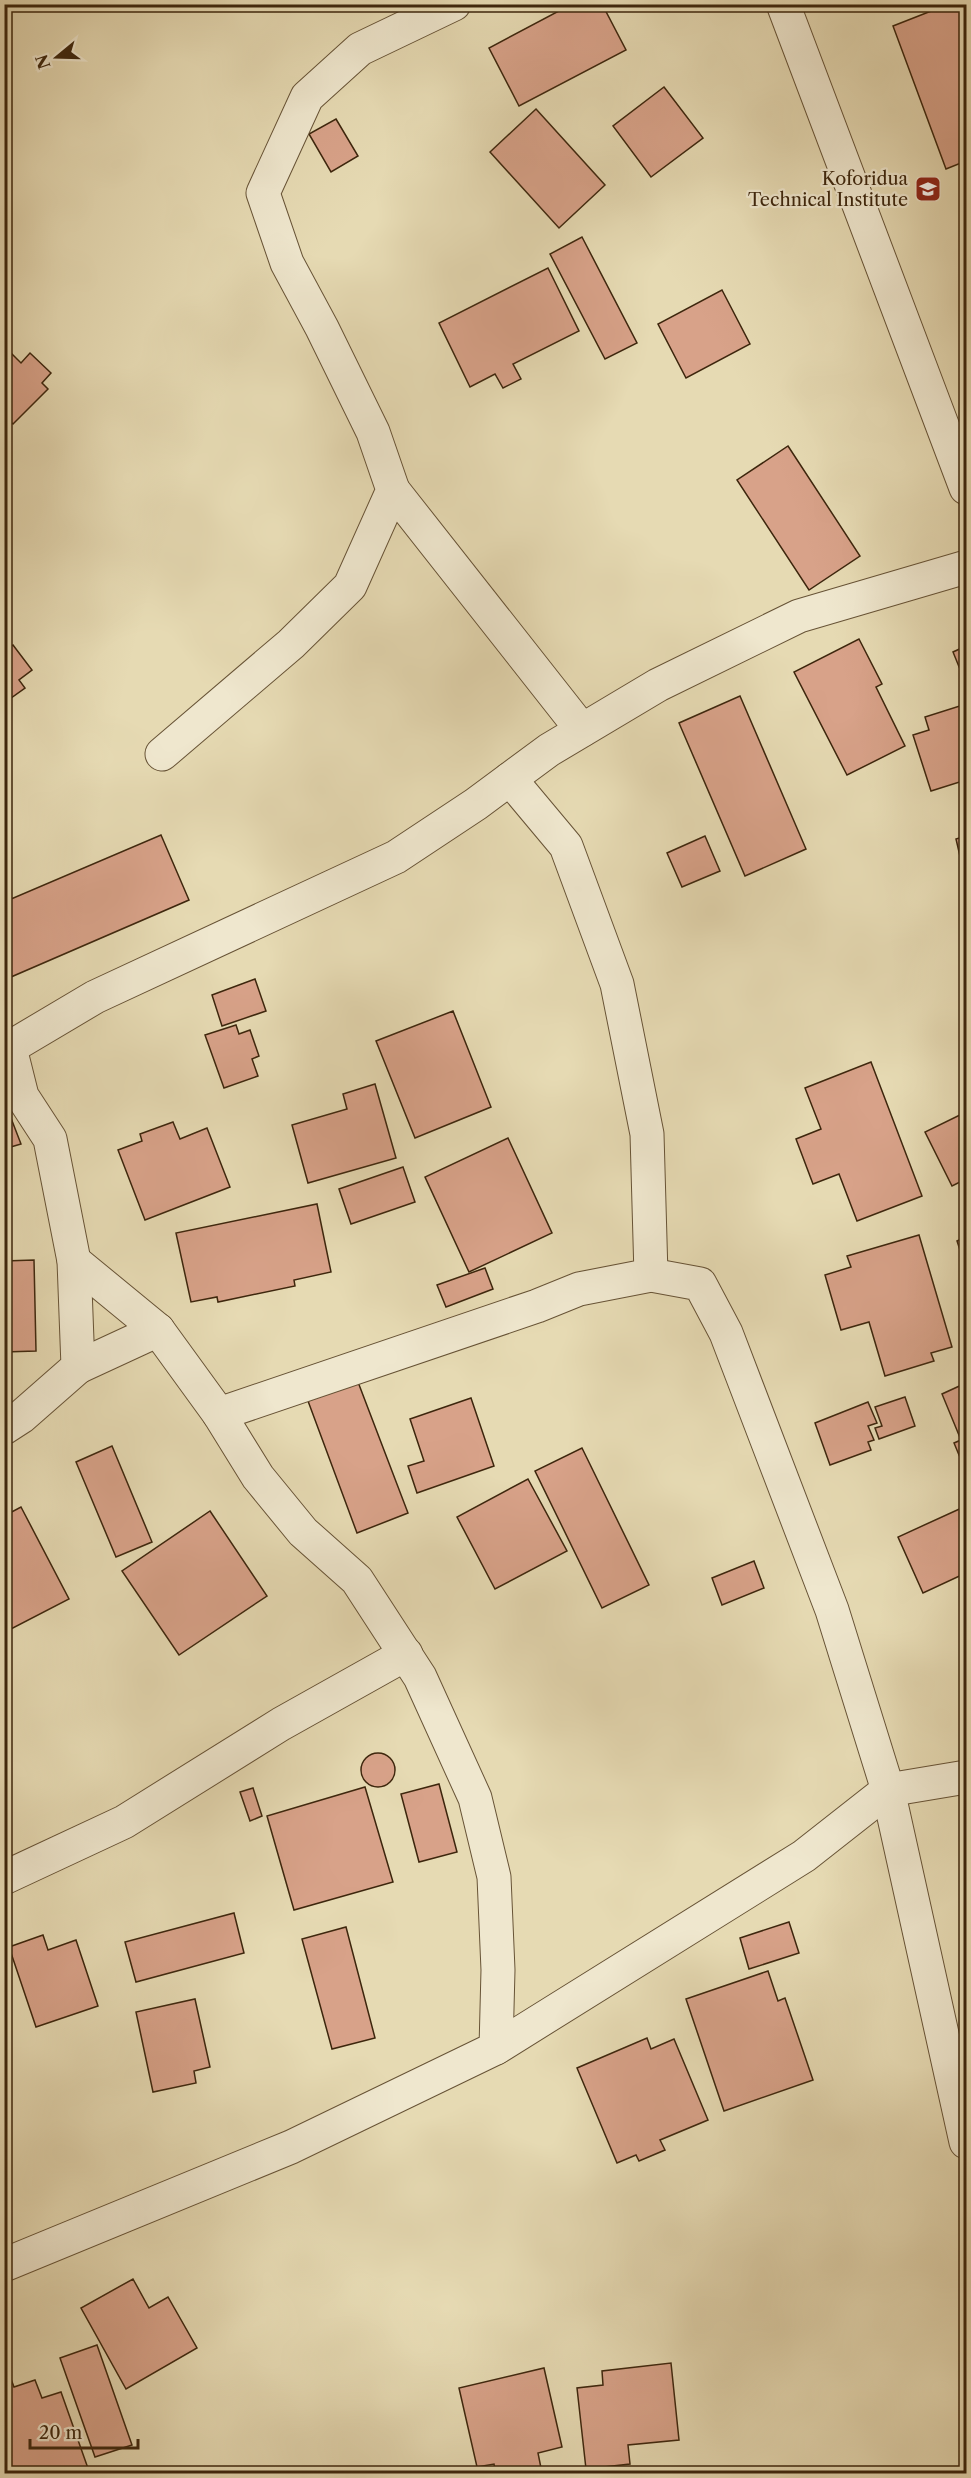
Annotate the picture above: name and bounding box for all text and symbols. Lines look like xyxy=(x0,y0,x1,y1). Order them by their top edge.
north arrow xyxy=(27,27,87,87)
text: N xyxy=(31,52,55,72)
place label: Koforidua Technical Institute xyxy=(748,168,909,211)
school or university icon: Koforidua Technical Institute xyxy=(913,174,943,204)
scale bar xyxy=(30,2412,138,2450)
text: 20 m xyxy=(39,2422,83,2444)

